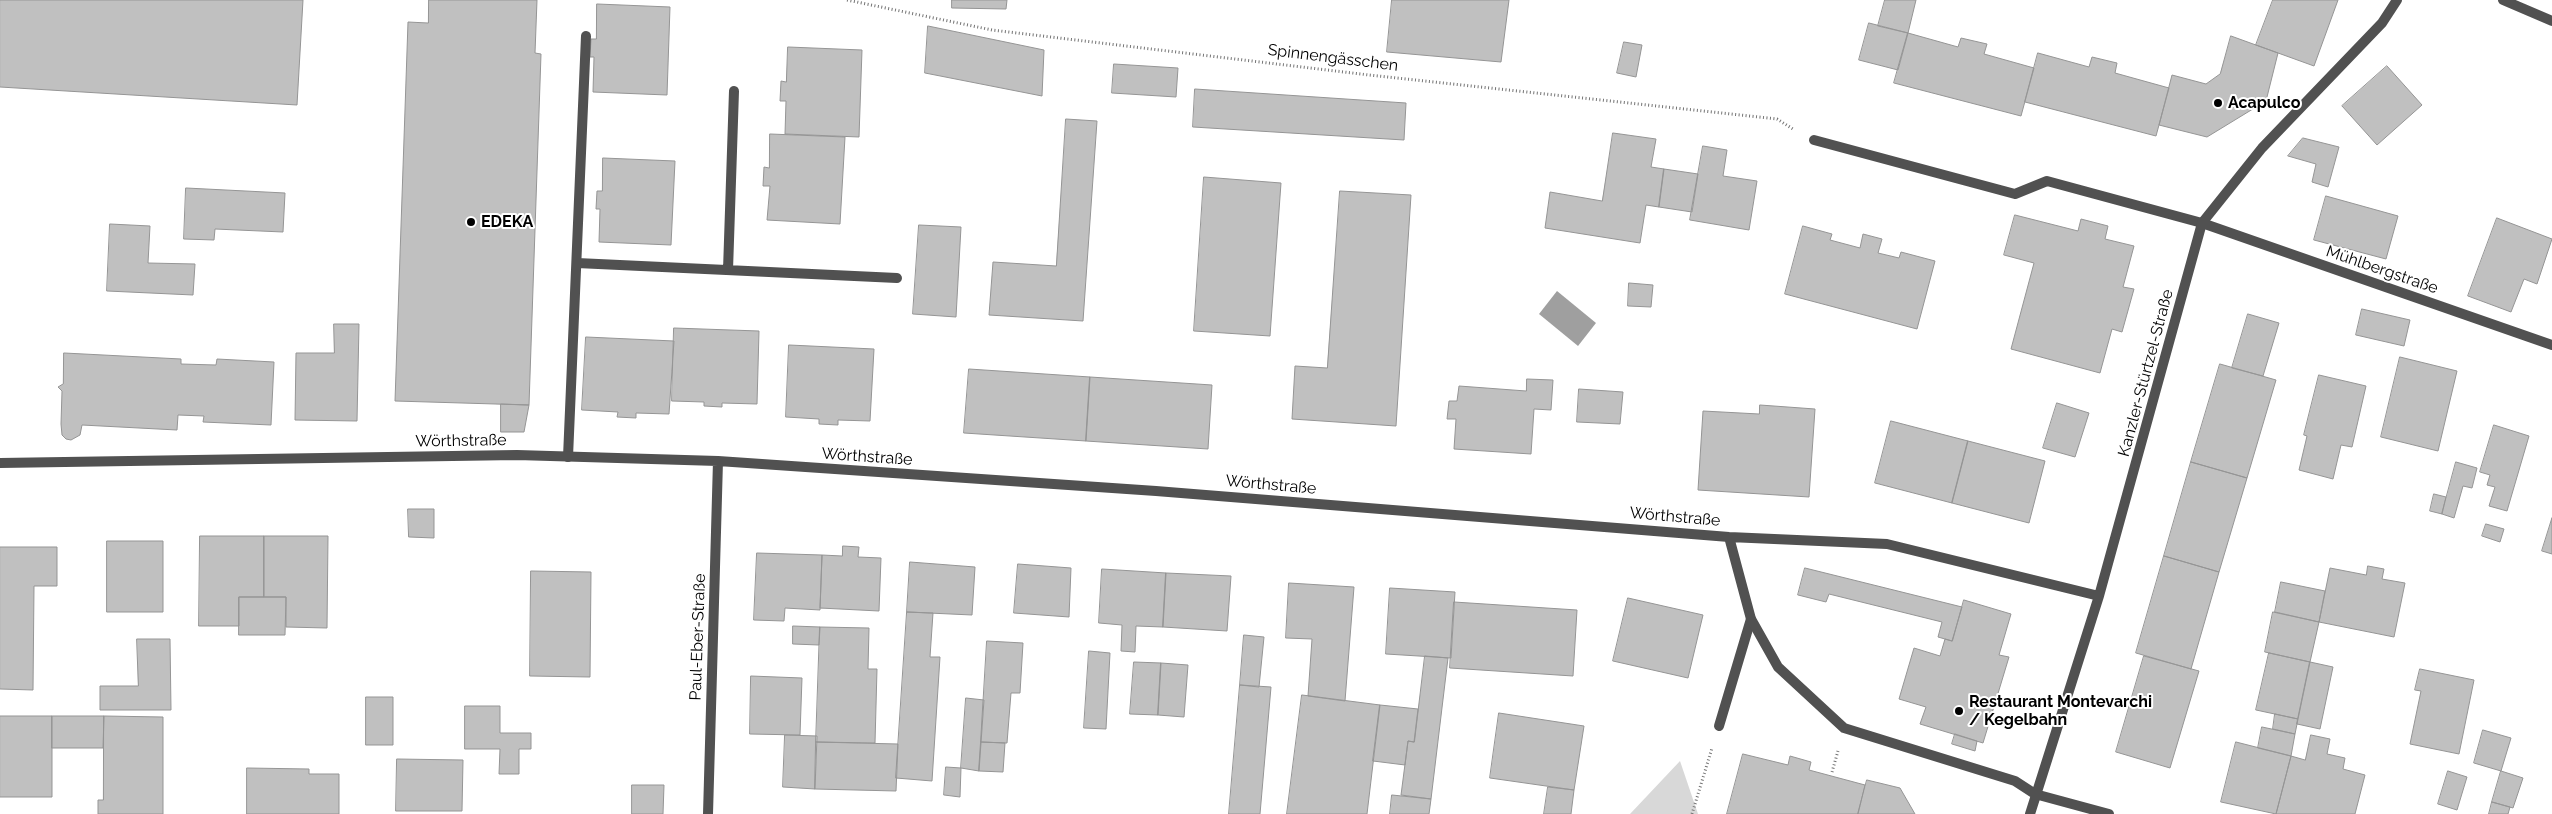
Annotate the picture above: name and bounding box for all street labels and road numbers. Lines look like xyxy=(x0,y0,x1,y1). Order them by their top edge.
street label: Spinnengässchen xyxy=(1267,40,1399,76)
street label: Mühlbergstraße xyxy=(2323,242,2441,298)
street label: Kanzler-Stürtzel-Straße xyxy=(2114,287,2178,459)
street label: Wörthstraße xyxy=(415,431,507,451)
street label: Wörthstraße xyxy=(821,444,913,470)
street label: Wörthstraße xyxy=(1225,471,1317,499)
street label: Wörthstraße xyxy=(1629,503,1721,531)
street label: Paul-Eber-Straße xyxy=(686,573,710,701)

